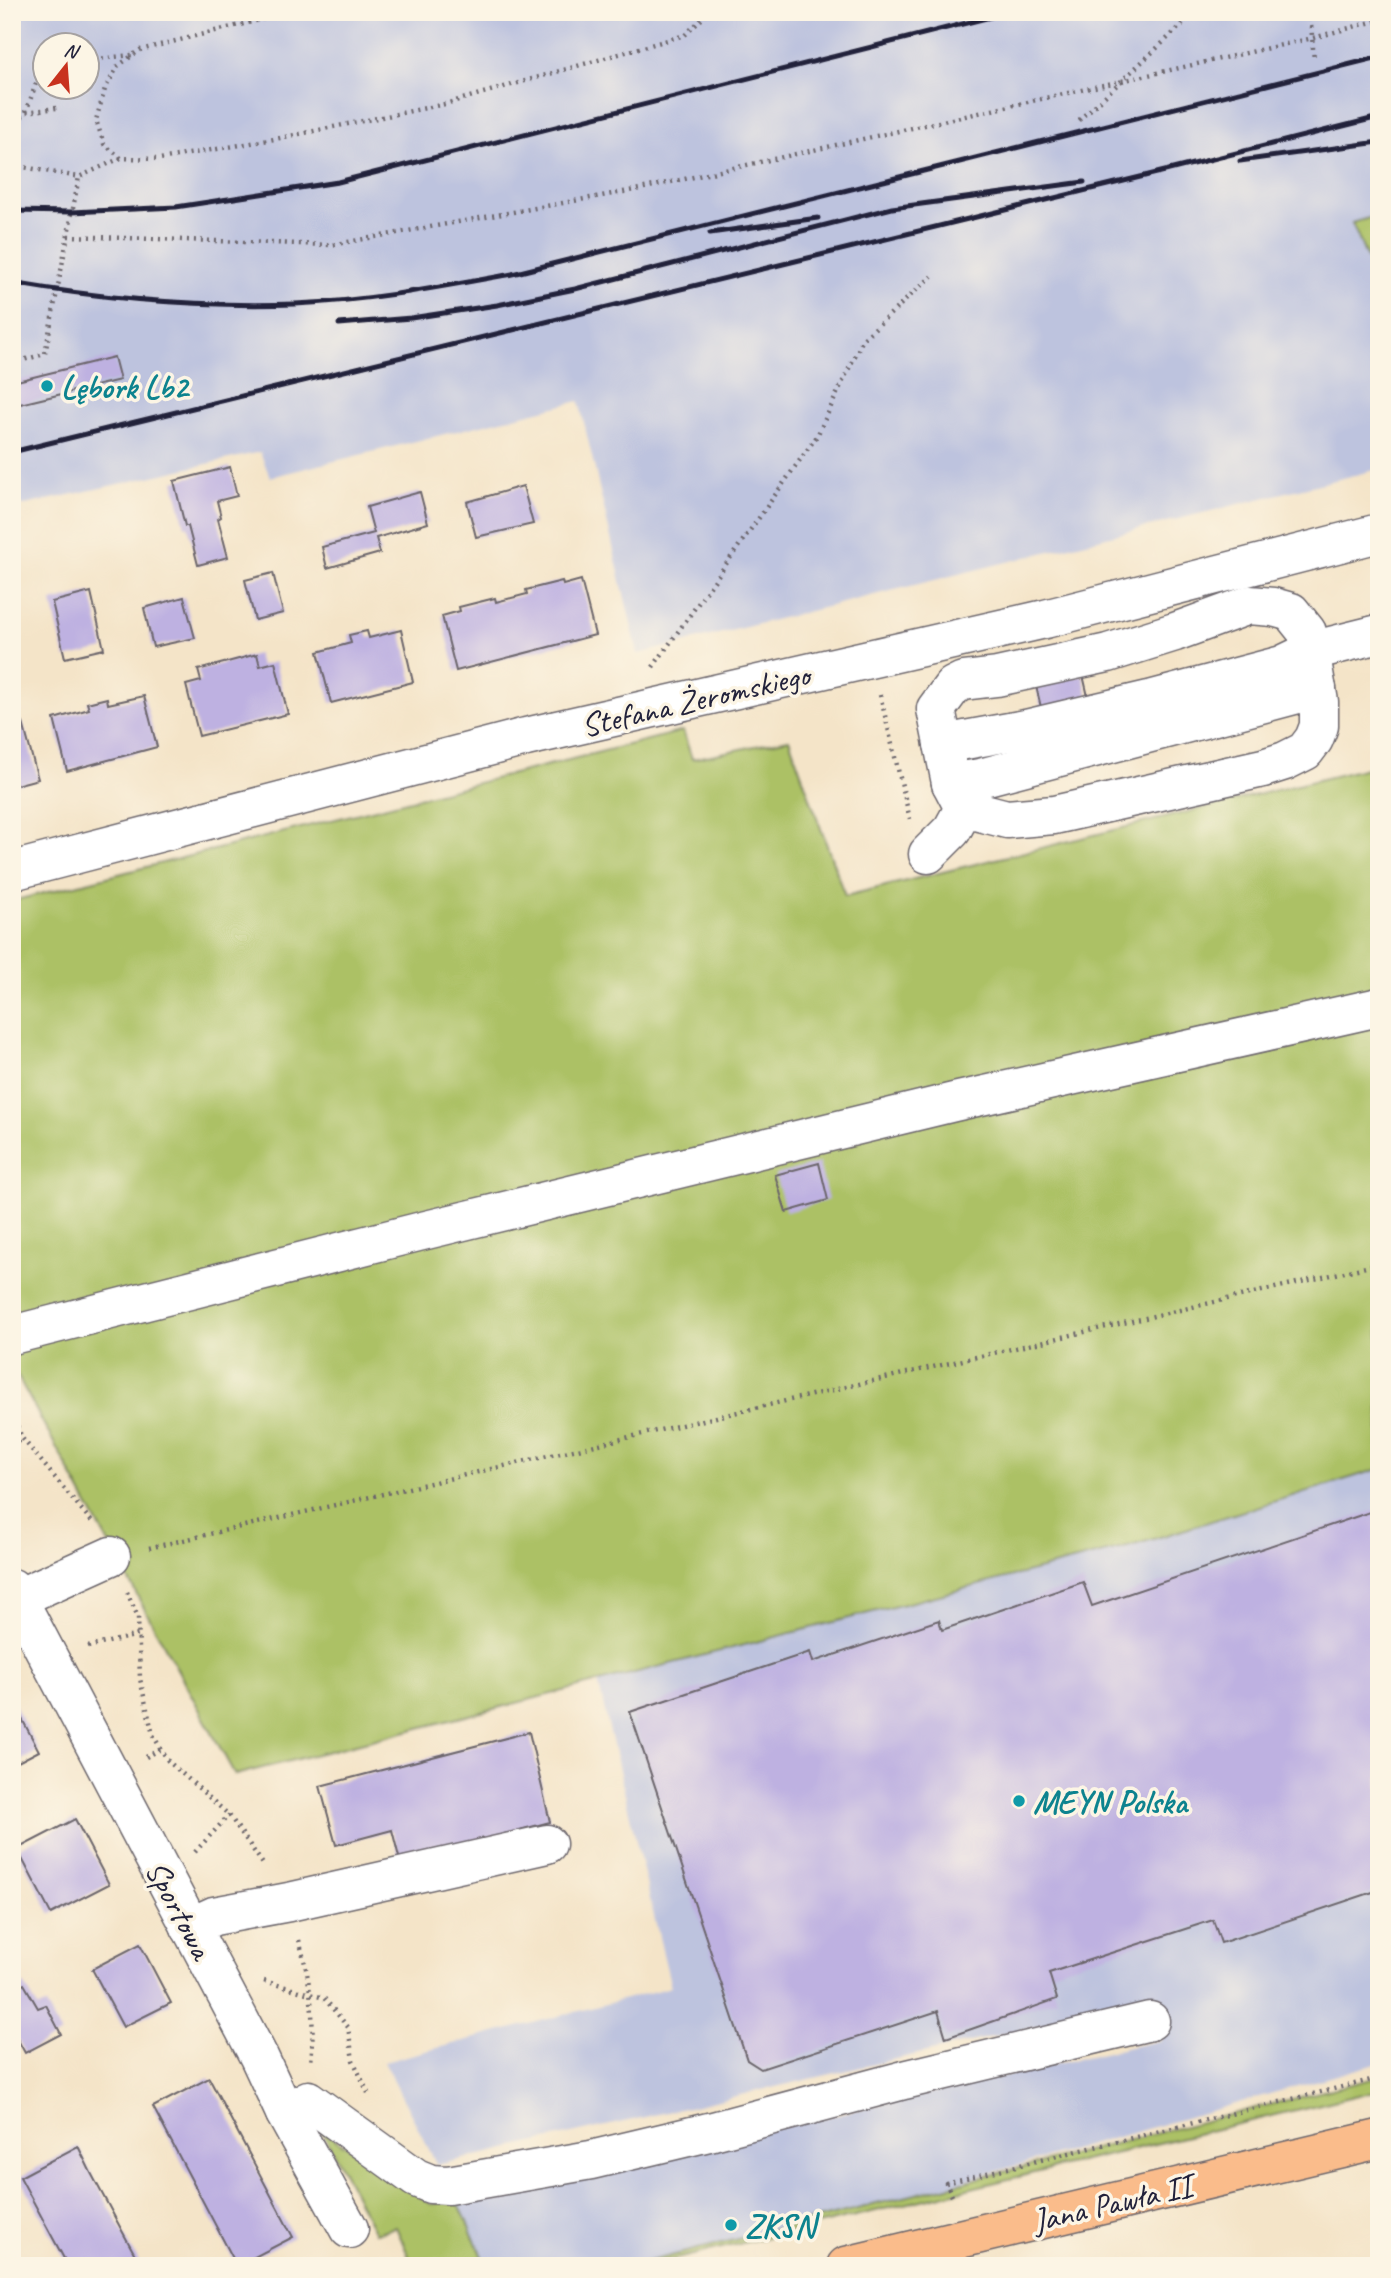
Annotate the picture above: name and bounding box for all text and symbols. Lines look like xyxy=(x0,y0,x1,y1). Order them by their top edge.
north arrow xyxy=(32,32,102,102)
text: N xyxy=(62,38,83,65)
place label: Lębork Lb2 xyxy=(61,366,191,408)
marker: Lębork Lb2 xyxy=(39,378,55,394)
street label: Stefana Żeromskiego xyxy=(577,653,817,747)
place label: MEYN Polska xyxy=(1033,1781,1189,1823)
marker: MEYN Polska xyxy=(1011,1793,1027,1809)
street label: Sportowa xyxy=(136,1853,224,1968)
street label: Jana Pawła II xyxy=(1027,2163,1202,2242)
place label: ZKSN xyxy=(745,2205,821,2247)
marker: ZKSN xyxy=(723,2217,739,2233)

